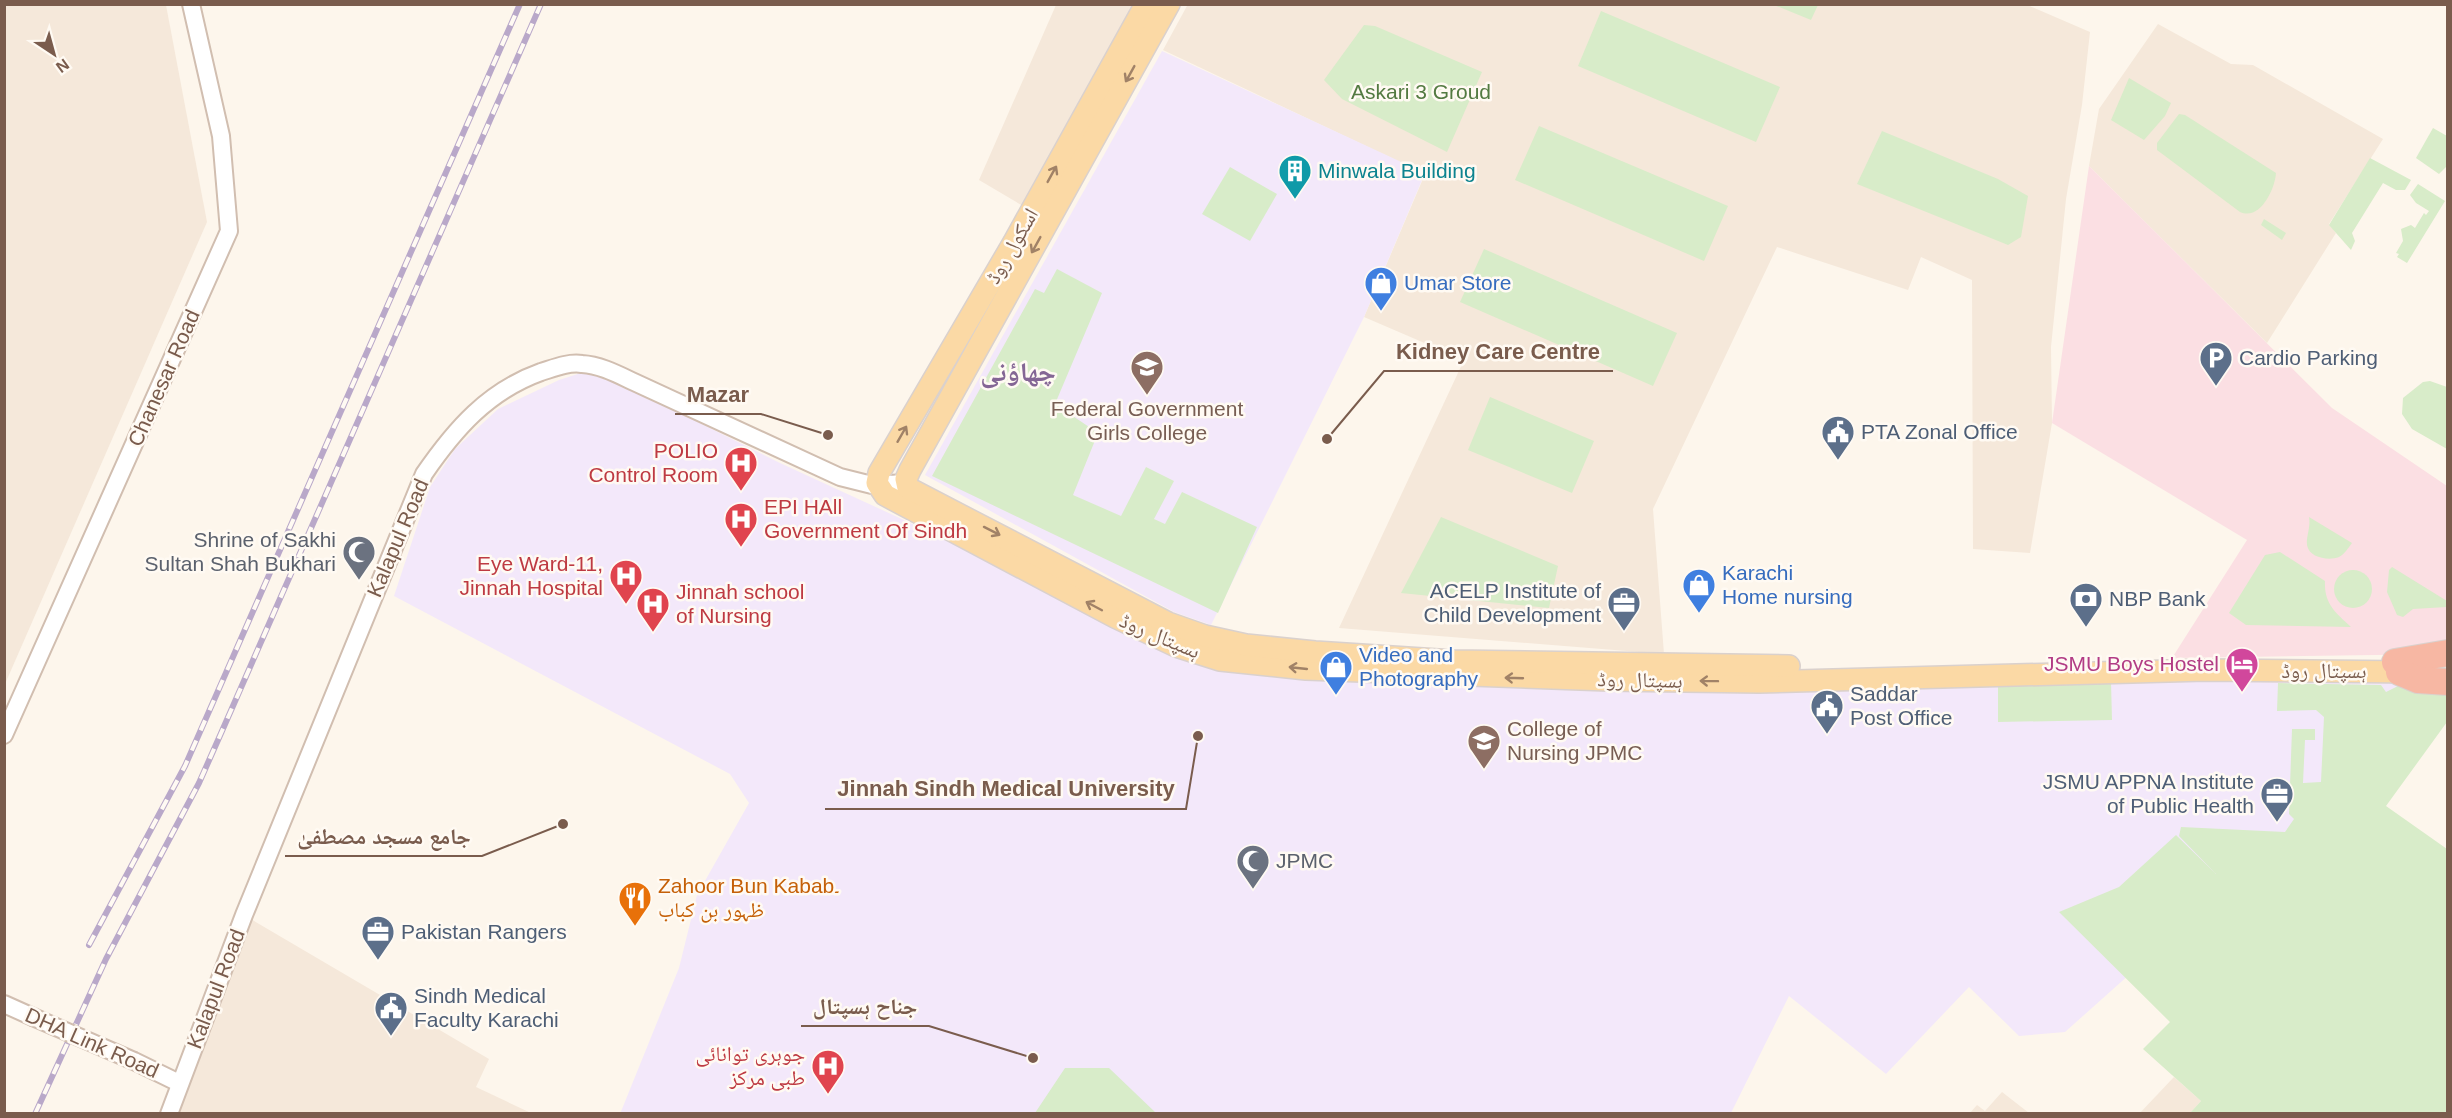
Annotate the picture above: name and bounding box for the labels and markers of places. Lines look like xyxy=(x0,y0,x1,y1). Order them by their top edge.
building icon: Minwala Building xyxy=(1277,153,1313,200)
place label: Minwala Building xyxy=(1318,159,1476,182)
shop icon: Umar Store xyxy=(1363,265,1399,312)
place label: Umar Store xyxy=(1404,271,1511,294)
callout: Kidney Care Centre xyxy=(1384,331,1613,371)
parking icon: Cardio Parking xyxy=(2198,340,2234,387)
place label: Cardio Parking xyxy=(2239,346,2378,369)
school or university icon: Federal Government Girls College xyxy=(1129,349,1165,396)
callout: Mazar xyxy=(675,374,761,414)
place label: Federal Government Girls College xyxy=(1051,397,1243,444)
public building icon: PTA Zonal Office xyxy=(1820,414,1856,461)
place label: PTA Zonal Office xyxy=(1861,420,2018,443)
place label: POLIO Control Room xyxy=(588,439,718,486)
hospital icon: POLIO Control Room xyxy=(723,445,759,492)
place label: EPI HAll Government Of Sindh xyxy=(764,495,967,542)
hospital icon: EPI HAll Government Of Sindh xyxy=(723,501,759,548)
place label: Shrine of Sakhi Sultan Shah Bukhari xyxy=(145,528,336,575)
mosque icon: Shrine of Sakhi Sultan Shah Bukhari xyxy=(341,534,377,581)
place label: Eye Ward-11, Jinnah Hospital xyxy=(459,552,603,599)
hospital icon: Eye Ward-11, Jinnah Hospital xyxy=(608,558,644,605)
place label: Karachi Home nursing xyxy=(1722,561,1853,608)
shop icon: Karachi Home nursing xyxy=(1681,567,1717,614)
place label: ACELP Institute of Child Development xyxy=(1424,579,1601,626)
place label: Jinnah school of Nursing xyxy=(676,580,804,627)
bank icon: NBP Bank xyxy=(2068,581,2104,628)
office icon: ACELP Institute of Child Development xyxy=(1606,585,1642,632)
hospital icon: Jinnah school of Nursing xyxy=(635,586,671,633)
place label: NBP Bank xyxy=(2109,587,2206,610)
place label: Video and Photography xyxy=(1359,643,1479,690)
hotel icon: JSMU Boys Hostel xyxy=(2224,646,2260,693)
shop icon: Video and Photography xyxy=(1318,649,1354,696)
place label: JSMU Boys Hostel xyxy=(2044,652,2219,675)
place label: Saddar Post Office xyxy=(1850,682,1952,729)
public building icon: Saddar Post Office xyxy=(1809,688,1845,735)
place label: College of Nursing JPMC xyxy=(1507,717,1642,764)
school or university icon: College of Nursing JPMC xyxy=(1466,723,1502,770)
callout: Jinnah Sindh Medical University xyxy=(825,769,1186,809)
place label: JSMU APPNA Institute of Public Health xyxy=(2043,770,2254,817)
office icon: JSMU APPNA Institute of Public Health xyxy=(2259,776,2295,823)
callout: جامع مسجد مصطفیٰ xyxy=(285,816,482,856)
mosque icon: JPMC xyxy=(1235,843,1271,890)
place label: JPMC xyxy=(1276,849,1333,872)
place label: Zahoor Bun Kabab۔ ظہور بن کباب xyxy=(658,874,839,923)
restaurant icon: Zahoor Bun Kabab۔ ظہور بن کباب xyxy=(617,880,653,927)
office icon: Pakistan Rangers xyxy=(360,914,396,961)
place label: Pakistan Rangers xyxy=(401,920,567,943)
place label: Sindh Medical Faculty Karachi xyxy=(414,984,559,1031)
callout: جناح ہسپتال xyxy=(801,986,929,1026)
public building icon: Sindh Medical Faculty Karachi xyxy=(373,990,409,1037)
place label: جوہری توانائی طبی مرکز xyxy=(695,1042,805,1091)
hospital icon: جوہری توانائی طبی مرکز xyxy=(810,1048,846,1095)

